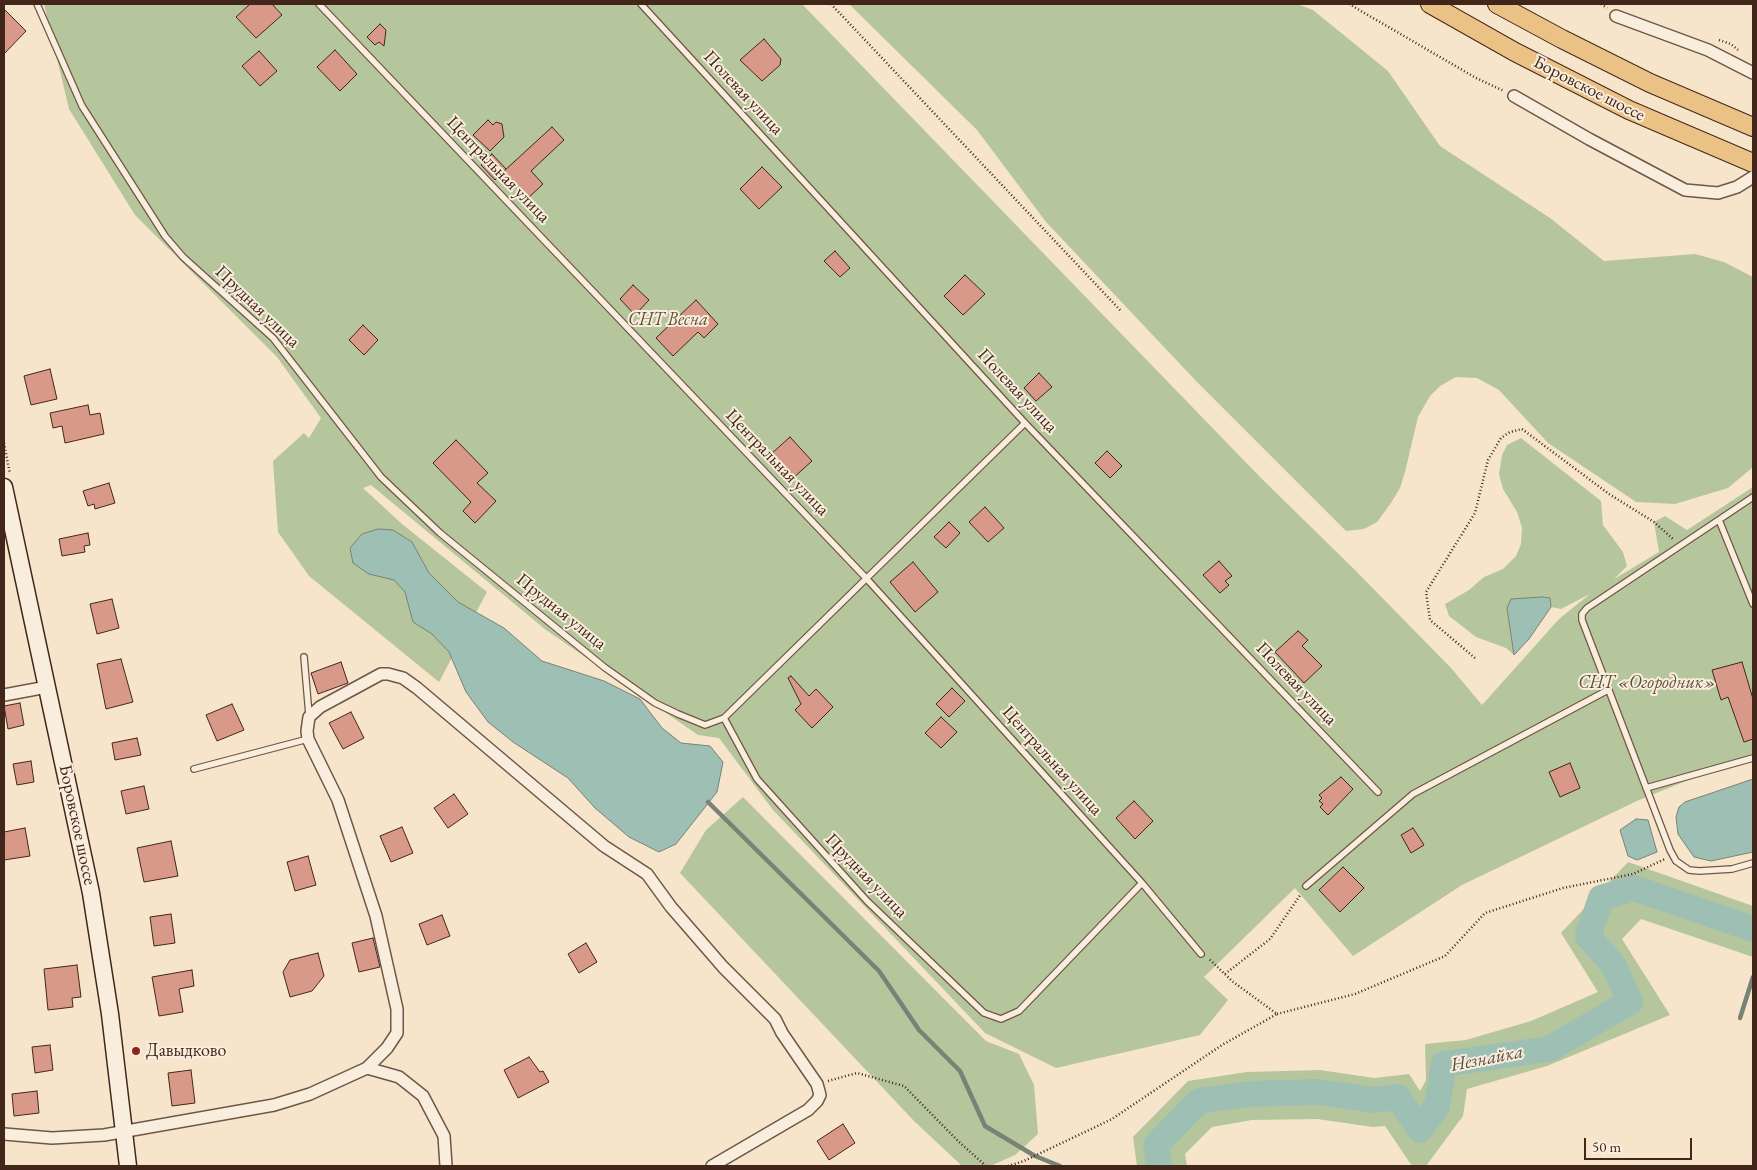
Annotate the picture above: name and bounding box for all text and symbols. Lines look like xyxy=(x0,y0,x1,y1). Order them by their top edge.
street label: Полевая улица xyxy=(698,46,788,140)
street label: Боровское шоссе xyxy=(1530,52,1648,126)
street label: Центральная улица xyxy=(442,112,554,228)
street label: Прудная улица xyxy=(210,261,304,353)
park label: СНТ Весна xyxy=(628,309,708,331)
street label: Полевая улица xyxy=(972,344,1062,438)
street label: Центральная улица xyxy=(721,405,833,521)
street label: Прудная улица xyxy=(512,569,610,655)
street label: Полевая улица xyxy=(1251,638,1341,730)
park label: СНТ «Огородник» xyxy=(1578,672,1716,694)
street label: Центральная улица xyxy=(997,702,1107,820)
street label: Боровское шоссе xyxy=(54,763,100,887)
street label: Прудная улица xyxy=(820,829,912,923)
place label: Давыдково xyxy=(146,1040,226,1062)
water label: Незнайка xyxy=(1449,1041,1525,1077)
marker: Давыдково xyxy=(130,1045,142,1057)
scale bar xyxy=(1587,1128,1694,1160)
text: 50 m xyxy=(1592,1137,1621,1156)

